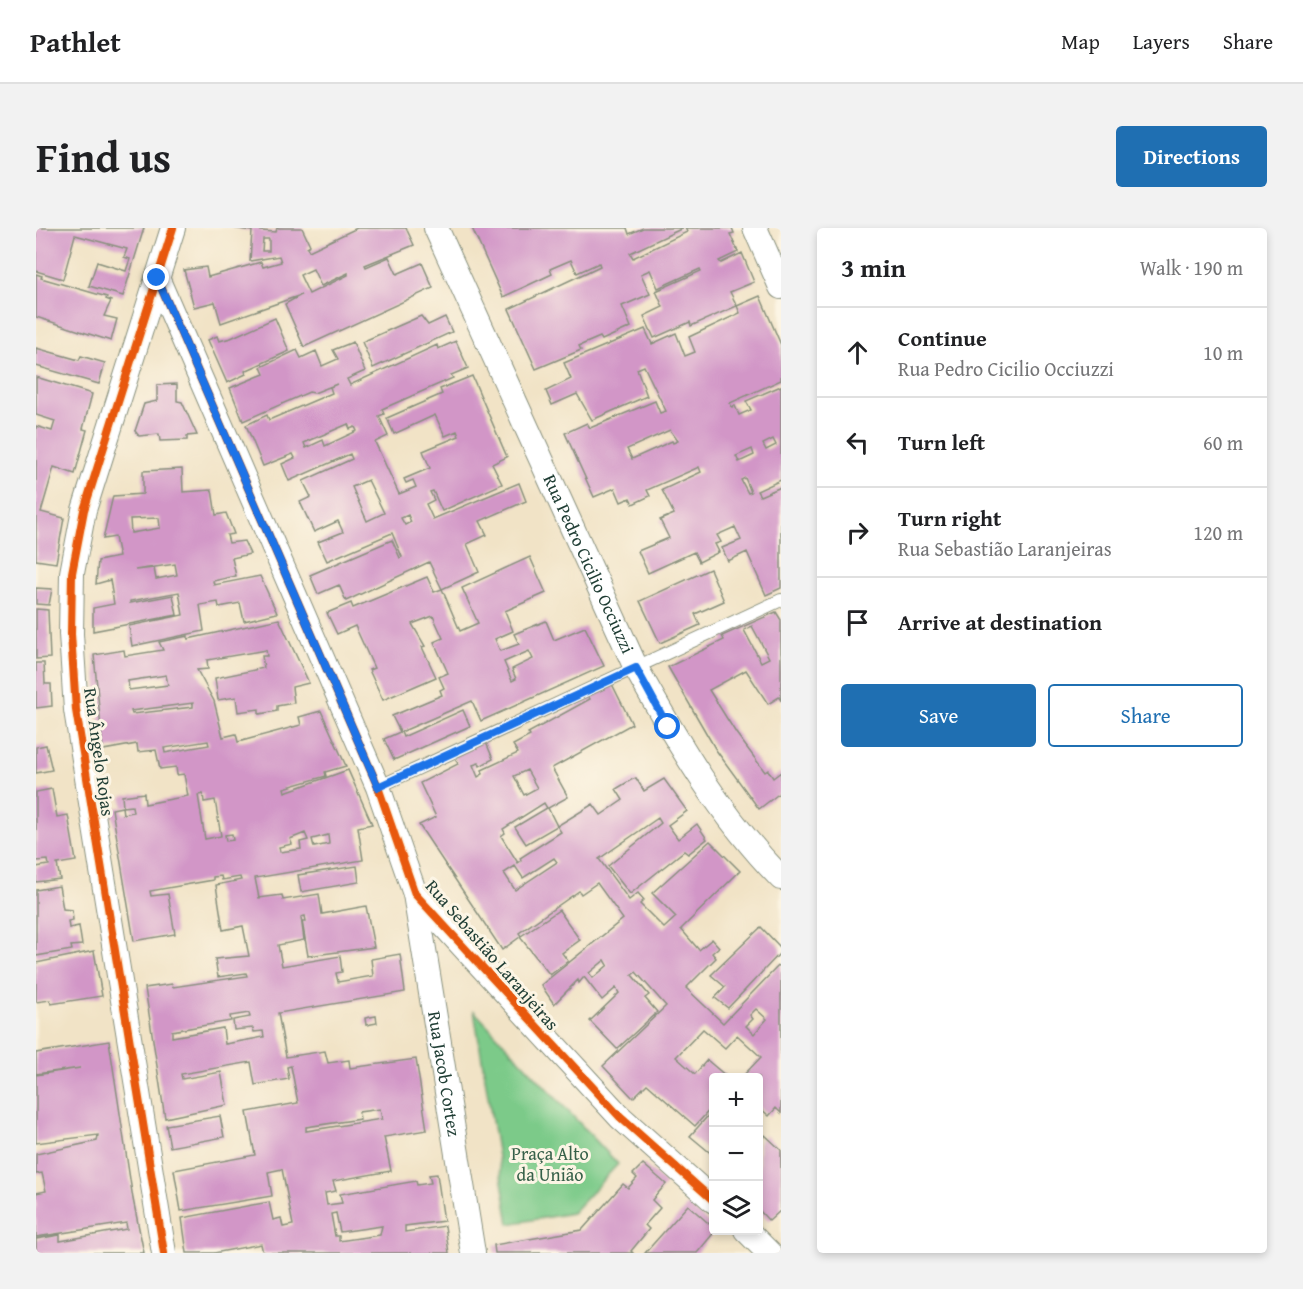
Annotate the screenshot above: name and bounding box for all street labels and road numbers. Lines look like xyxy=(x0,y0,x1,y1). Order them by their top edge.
street label: Rua Pedro Cicilio Occiuzzi xyxy=(537,470,642,658)
street label: Rua Ângelo Rojas xyxy=(77,686,122,818)
street label: Rua Sebastião Laranjeiras xyxy=(419,873,566,1036)
street label: Rua Jacob Cortez xyxy=(421,1009,468,1138)

